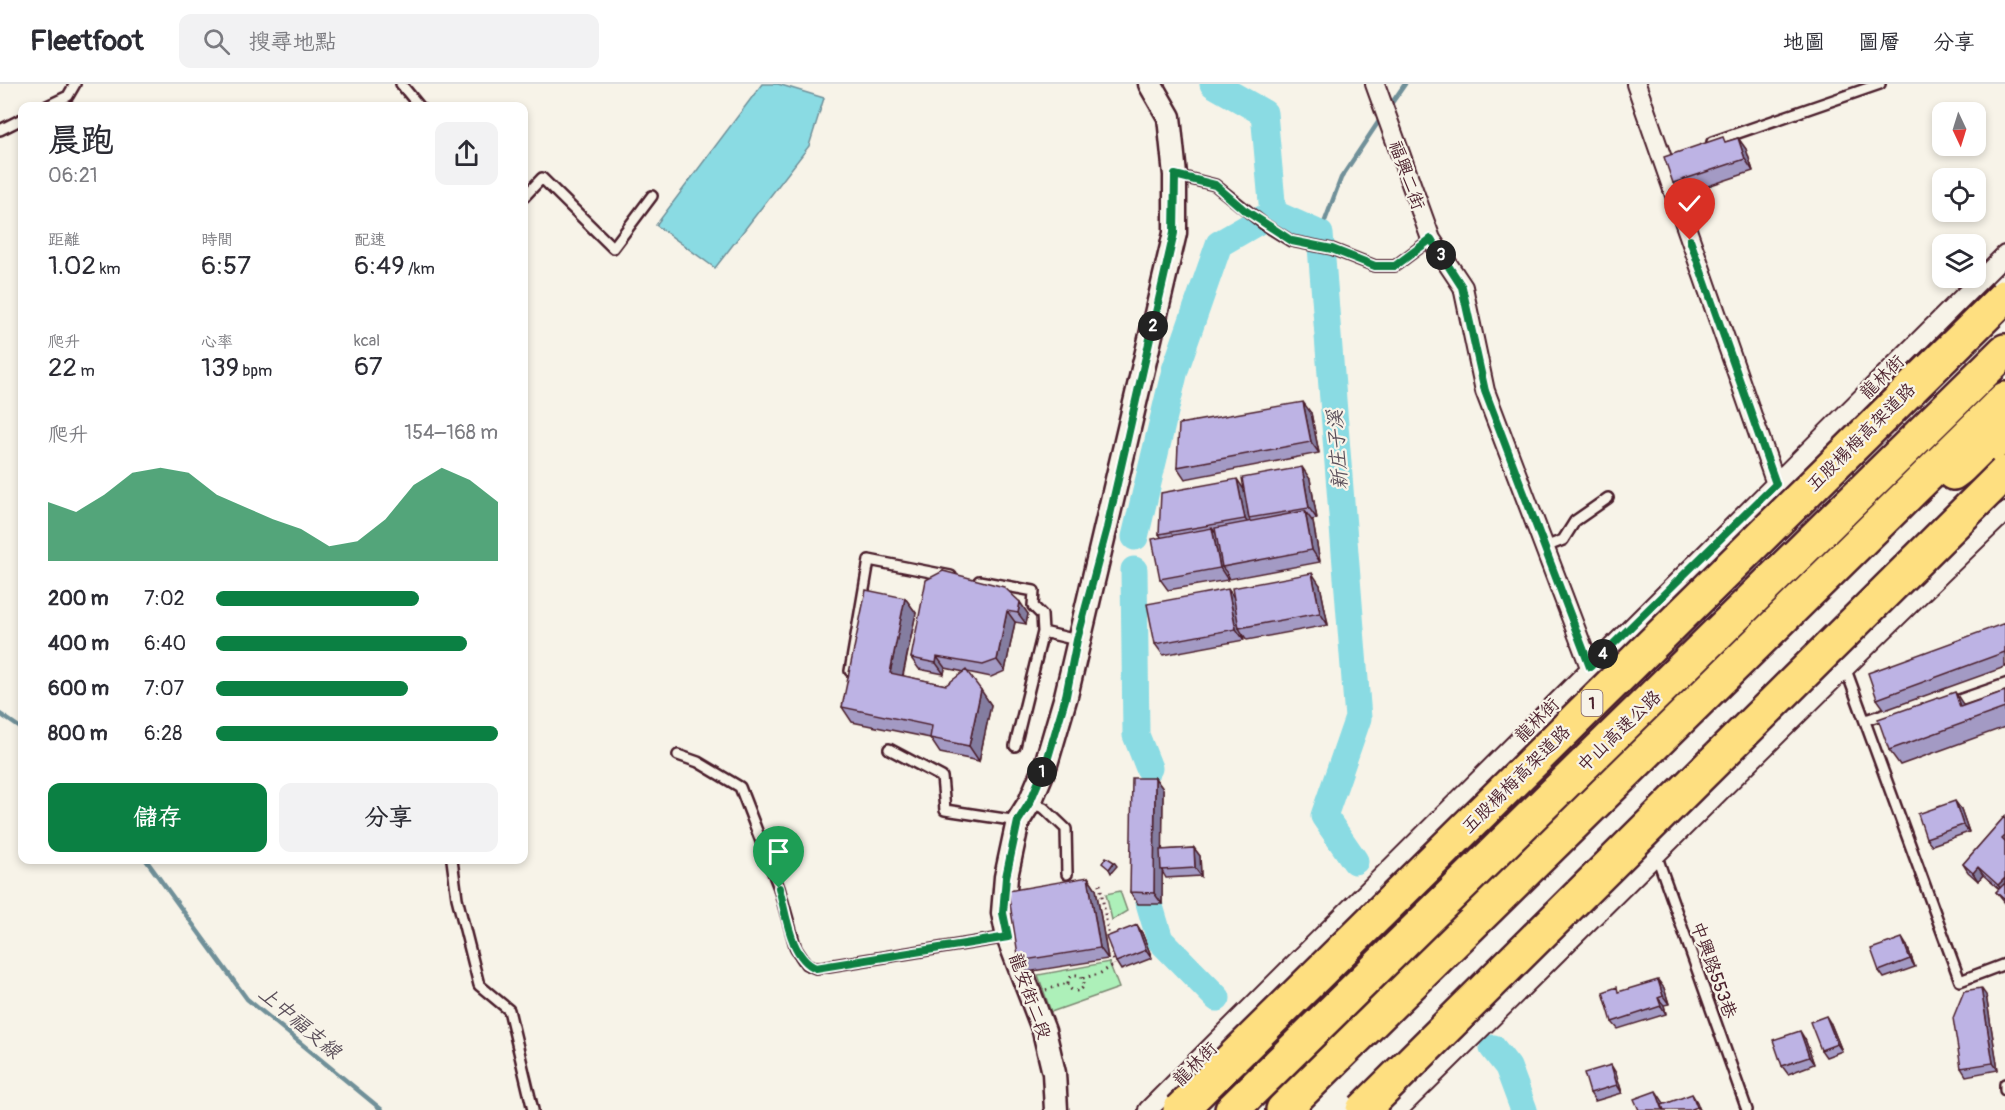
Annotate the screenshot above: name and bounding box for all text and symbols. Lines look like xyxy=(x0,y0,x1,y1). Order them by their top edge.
search box xyxy=(179,14,599,68)
text: Fleetfoot xyxy=(30,24,143,59)
icon: search xyxy=(200,25,233,58)
text: 搜尋地點 xyxy=(248,28,336,56)
text: 地圖 xyxy=(1783,29,1825,56)
text: 圖層 xyxy=(1858,29,1900,56)
text: 分享 xyxy=(1933,29,1975,56)
north arrow xyxy=(1932,102,1986,156)
map controls xyxy=(1932,102,1986,288)
text: 晨跑 xyxy=(48,120,114,161)
button: share xyxy=(435,122,498,185)
street label: 福興二街 xyxy=(1383,137,1430,213)
text: 06:21 xyxy=(48,163,98,188)
button: locate xyxy=(1932,168,1986,222)
pin xyxy=(1664,178,1715,240)
icon: check xyxy=(1673,187,1706,220)
text: 距離 xyxy=(48,230,80,250)
text: 時間 xyxy=(201,230,233,250)
text: 配速 xyxy=(354,230,386,250)
button: layers xyxy=(1932,234,1986,288)
pin: 3 xyxy=(1426,240,1456,270)
text: 3 xyxy=(1437,245,1445,265)
text: 1.02 xyxy=(48,250,96,282)
text: 6:57 xyxy=(201,250,251,282)
text: 6:49 xyxy=(354,250,405,282)
text: km xyxy=(96,259,121,279)
text: /km xyxy=(405,259,435,279)
pin: 2 xyxy=(1138,311,1168,341)
text: 2 xyxy=(1149,316,1157,336)
text: kcal xyxy=(354,331,380,351)
text: 爬升 xyxy=(48,332,80,352)
text: 心率 xyxy=(201,332,233,352)
street label: 龍林街 xyxy=(1855,350,1910,405)
text: 67 xyxy=(354,351,383,383)
text: 22 xyxy=(48,352,77,384)
text: 139 xyxy=(201,352,239,384)
text: m xyxy=(77,361,95,381)
text: bpm xyxy=(239,361,272,381)
street label: 五股楊梅高架道路 xyxy=(1802,378,1920,496)
water label: 新庄子溪 xyxy=(1322,408,1353,491)
text: 154–168 m xyxy=(404,420,498,445)
text: 爬升 xyxy=(48,422,88,447)
text: 200 m xyxy=(48,586,109,611)
text: 7:02 xyxy=(144,586,185,611)
text: 400 m xyxy=(48,631,109,656)
text: 6:40 xyxy=(144,631,186,656)
pin: 4 xyxy=(1588,639,1618,669)
text: 4 xyxy=(1598,644,1608,664)
text: 600 m xyxy=(48,676,109,701)
text: 7:07 xyxy=(144,676,184,701)
street label: 中山高速公路 xyxy=(1573,686,1666,777)
road number: 1 xyxy=(1582,690,1602,716)
street label: 龍林街 xyxy=(1510,693,1565,748)
street label: 五股楊梅高架道路 xyxy=(1457,720,1575,838)
text: 800 m xyxy=(48,721,108,746)
text: 6:28 xyxy=(144,721,182,746)
pin: 1 xyxy=(1027,757,1057,787)
text: 1 xyxy=(1039,762,1045,782)
button: 儲存 xyxy=(48,783,267,852)
button: 分享 xyxy=(279,783,498,852)
pin xyxy=(753,826,804,888)
icon: arrive xyxy=(762,835,795,868)
street label: 中興路553巷 xyxy=(1685,919,1742,1022)
street label: 龍安街二段 xyxy=(1003,950,1056,1042)
water label: 上中福支線 xyxy=(253,981,347,1065)
street label: 龍林街 xyxy=(1168,1037,1223,1092)

